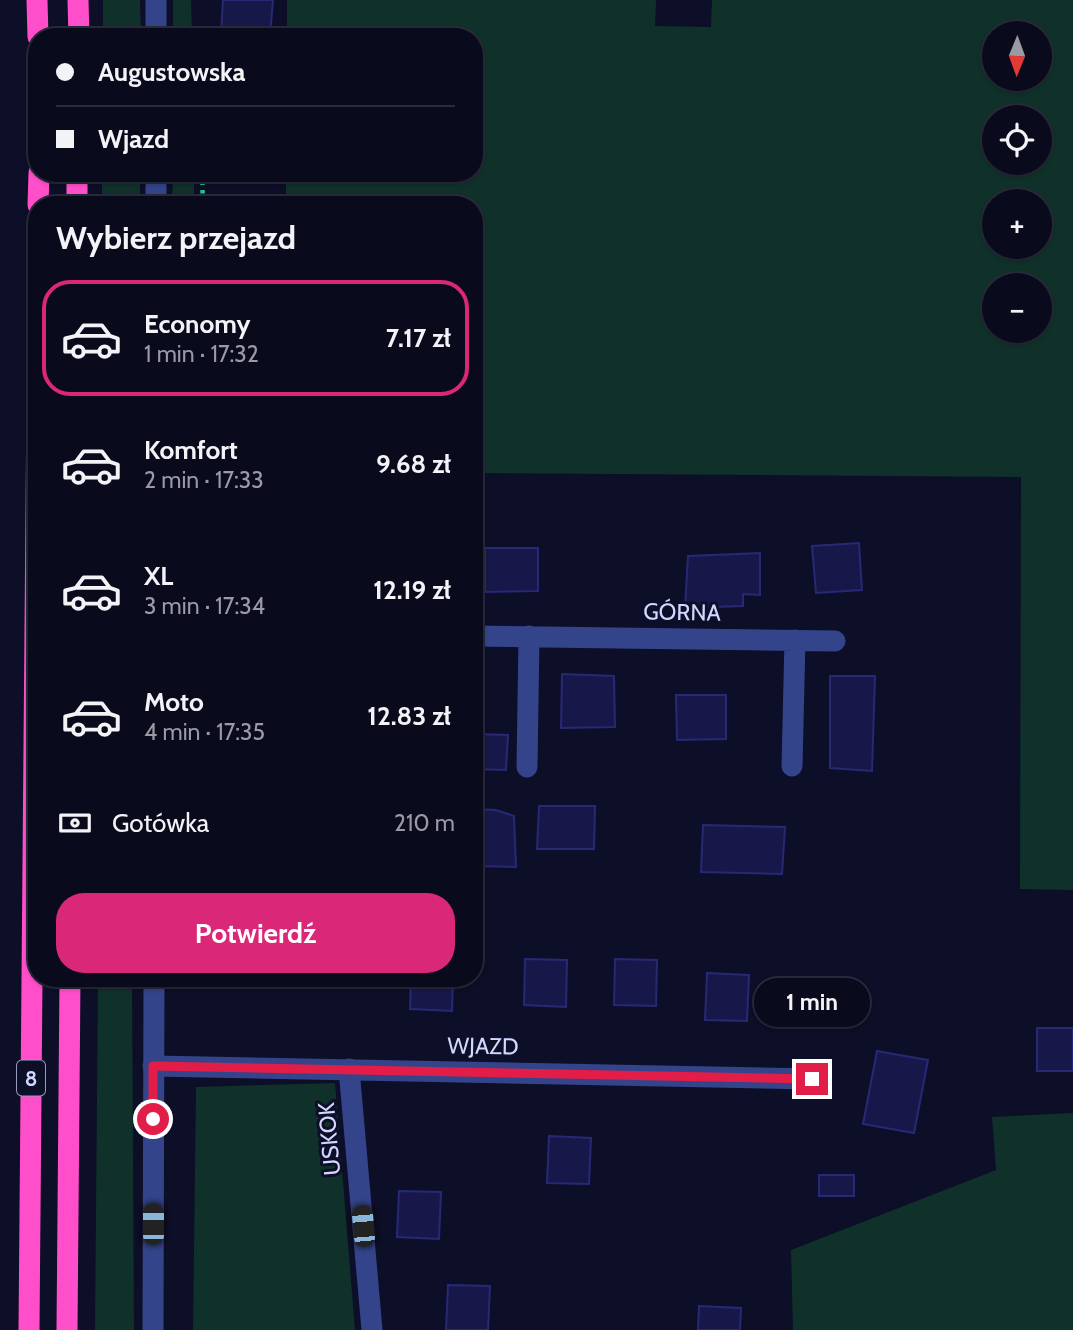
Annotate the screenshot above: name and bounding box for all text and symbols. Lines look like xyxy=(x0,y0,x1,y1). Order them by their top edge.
north arrow xyxy=(982,21,1052,91)
map controls xyxy=(982,21,1052,343)
text: Augustowska xyxy=(98,56,245,88)
button: locate xyxy=(982,105,1052,175)
text: Wjazd xyxy=(98,123,169,155)
button: + xyxy=(982,189,1052,259)
text: Wybierz przejazd xyxy=(56,218,296,257)
button: − xyxy=(982,273,1052,343)
icon: car xyxy=(60,307,123,370)
text: Economy xyxy=(144,308,250,340)
text: 7.17 zł xyxy=(386,322,451,354)
text: 1 min · 17:32 xyxy=(144,340,259,368)
icon: car xyxy=(60,433,123,496)
text: Komfort xyxy=(144,434,238,466)
text: 9.68 zł xyxy=(376,448,451,480)
text: 2 min · 17:33 xyxy=(144,466,264,494)
icon: car xyxy=(60,559,123,622)
text: XL xyxy=(144,560,173,592)
text: 12.19 zł xyxy=(373,574,451,606)
text: 3 min · 17:34 xyxy=(144,592,265,620)
street label: GÓRNA xyxy=(643,597,721,627)
icon: car xyxy=(60,685,123,748)
text: Moto xyxy=(144,686,204,718)
text: 12.83 zł xyxy=(367,700,451,732)
text: 4 min · 17:35 xyxy=(144,718,265,746)
icon: cash xyxy=(56,804,94,842)
text: Gotówka xyxy=(112,807,209,839)
text: 210 m xyxy=(394,809,455,837)
button: Potwierdź xyxy=(56,893,455,973)
callout: 1 min xyxy=(754,978,870,1026)
text: 1 min xyxy=(786,988,838,1016)
street label: WJAZD xyxy=(447,1031,519,1061)
road number: 8 xyxy=(17,1060,45,1096)
route end xyxy=(796,1063,828,1095)
street label: USKOK xyxy=(312,1101,346,1177)
route start xyxy=(137,1103,169,1135)
car xyxy=(143,1203,164,1245)
car xyxy=(351,1204,376,1248)

